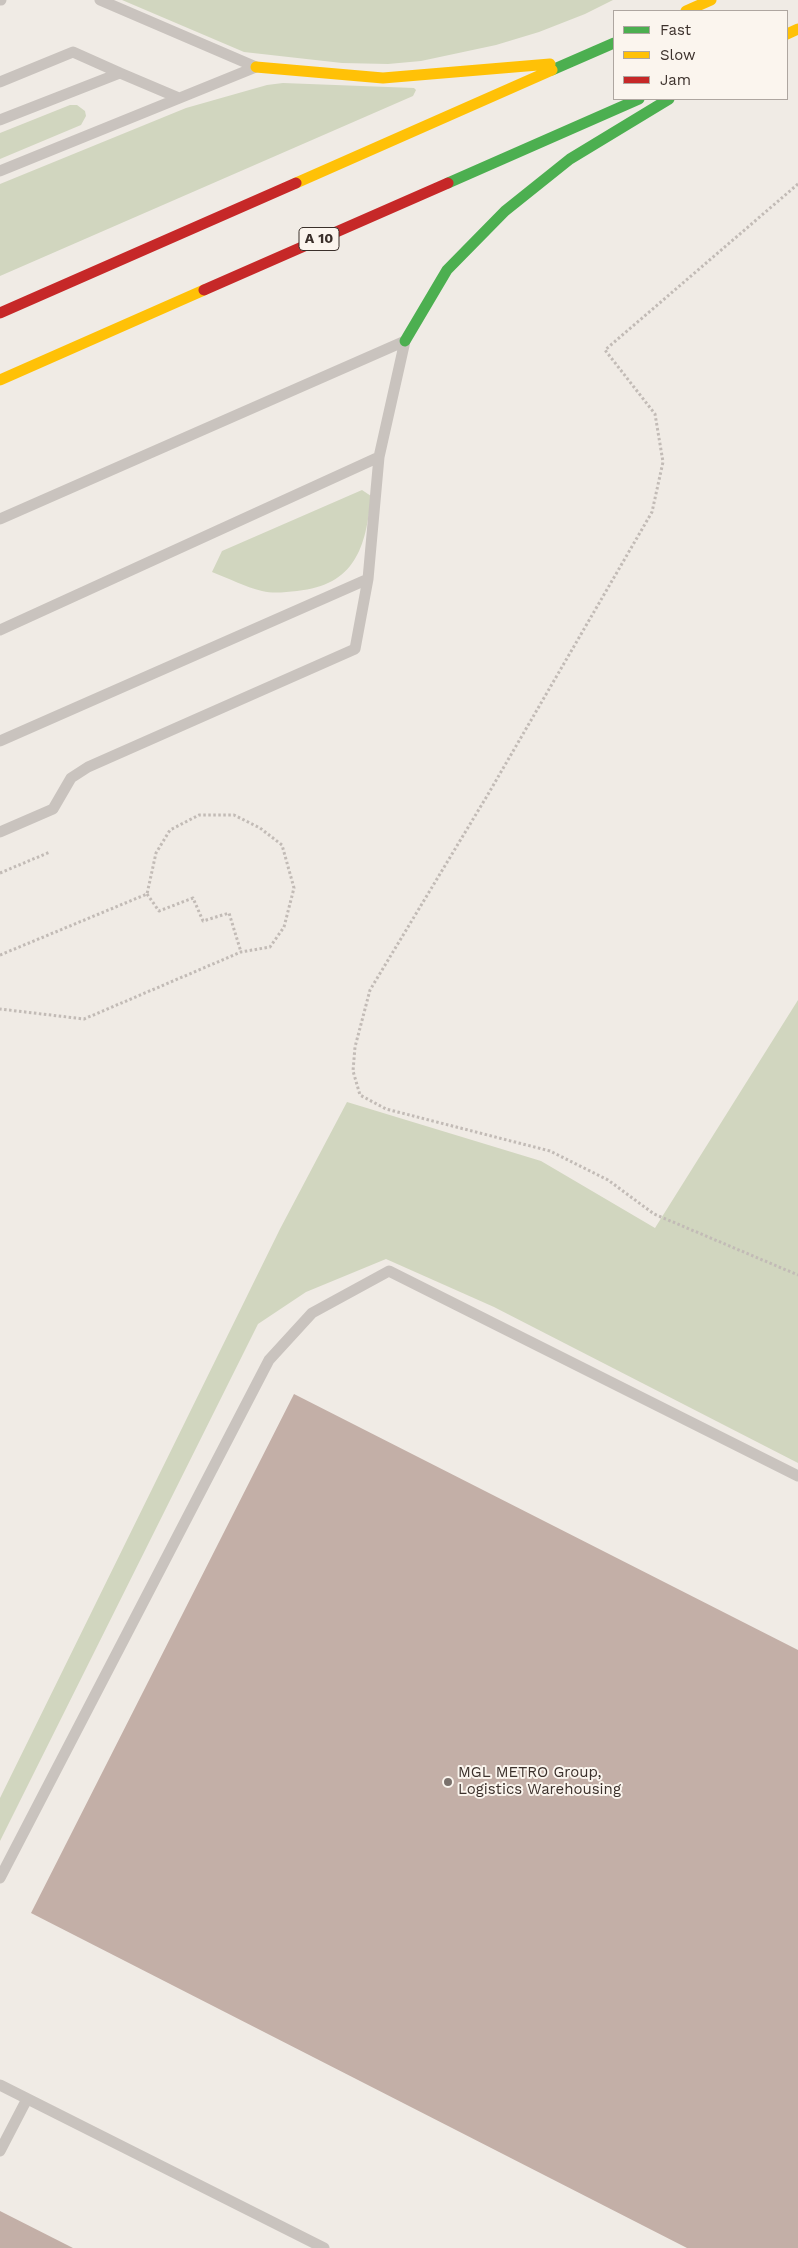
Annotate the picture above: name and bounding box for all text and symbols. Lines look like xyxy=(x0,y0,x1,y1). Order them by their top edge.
legend xyxy=(613,10,788,100)
text: Fast xyxy=(660,21,691,39)
text: Slow xyxy=(660,46,696,64)
text: Jam xyxy=(660,71,691,89)
road number: A 10 xyxy=(299,228,339,250)
place label: MGL METRO Group, Logistics Warehousing xyxy=(458,1764,621,1799)
marker: MGL METRO Group, Logistics Warehousing xyxy=(442,1776,454,1788)

